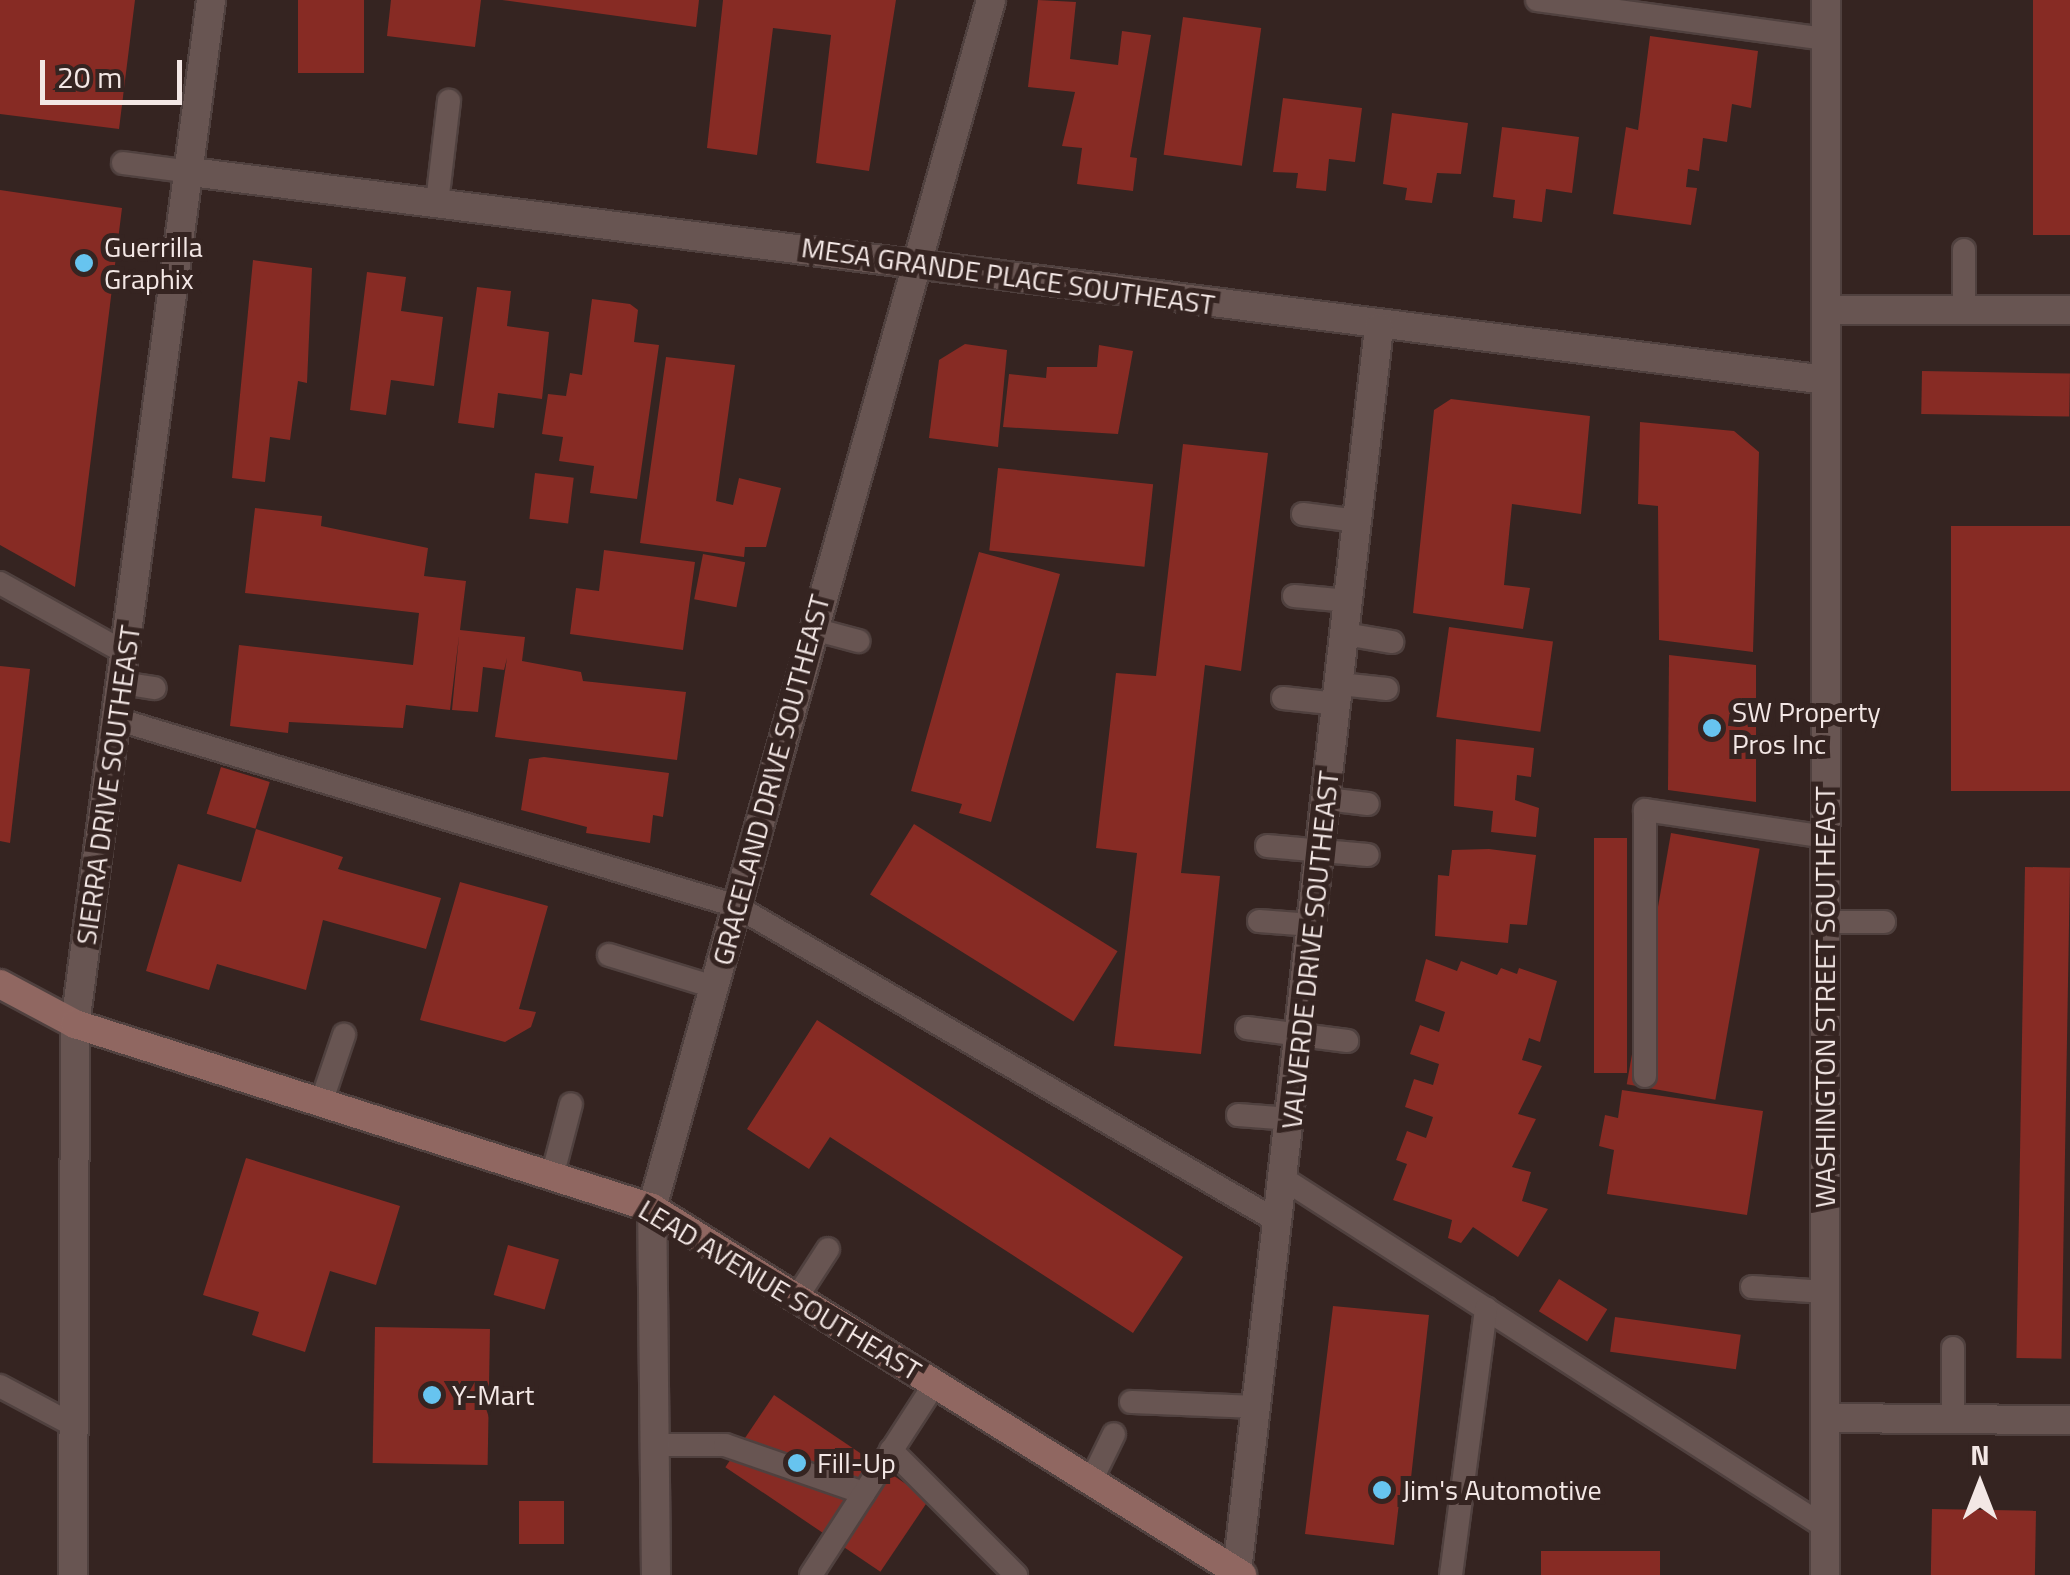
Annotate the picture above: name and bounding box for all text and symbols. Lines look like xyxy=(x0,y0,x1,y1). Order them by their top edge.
scale bar xyxy=(45,40,188,102)
text: 20 m xyxy=(57,54,122,100)
place label: Guerrilla Graphix xyxy=(104,230,203,296)
street label: MESA GRANDE PLACE SOUTHEAST xyxy=(799,230,1217,322)
marker: Guerrilla Graphix xyxy=(73,252,95,274)
street label: GRACELAND DRIVE SOUTHEAST xyxy=(705,591,837,969)
street label: SIERRA DRIVE SOUTHEAST xyxy=(69,623,147,947)
place label: SW Property Pros Inc xyxy=(1732,695,1881,761)
marker: SW Property Pros Inc xyxy=(1701,717,1723,739)
street label: VALVERDE DRIVE SOUTHEAST xyxy=(1274,769,1346,1131)
street label: WASHINGTON STREET SOUTHEAST xyxy=(1808,786,1842,1208)
street label: LEAD AVENUE SOUTHEAST xyxy=(633,1192,927,1388)
place label: Y-Mart xyxy=(452,1378,534,1412)
marker: Y-Mart xyxy=(421,1384,443,1406)
text: N xyxy=(1970,1433,1990,1476)
north arrow xyxy=(1930,1435,2030,1535)
place label: Fill-Up xyxy=(817,1446,896,1480)
marker: Fill-Up xyxy=(786,1452,808,1474)
place label: Jim's Automotive xyxy=(1402,1473,1602,1507)
marker: Jim's Automotive xyxy=(1371,1479,1393,1501)

